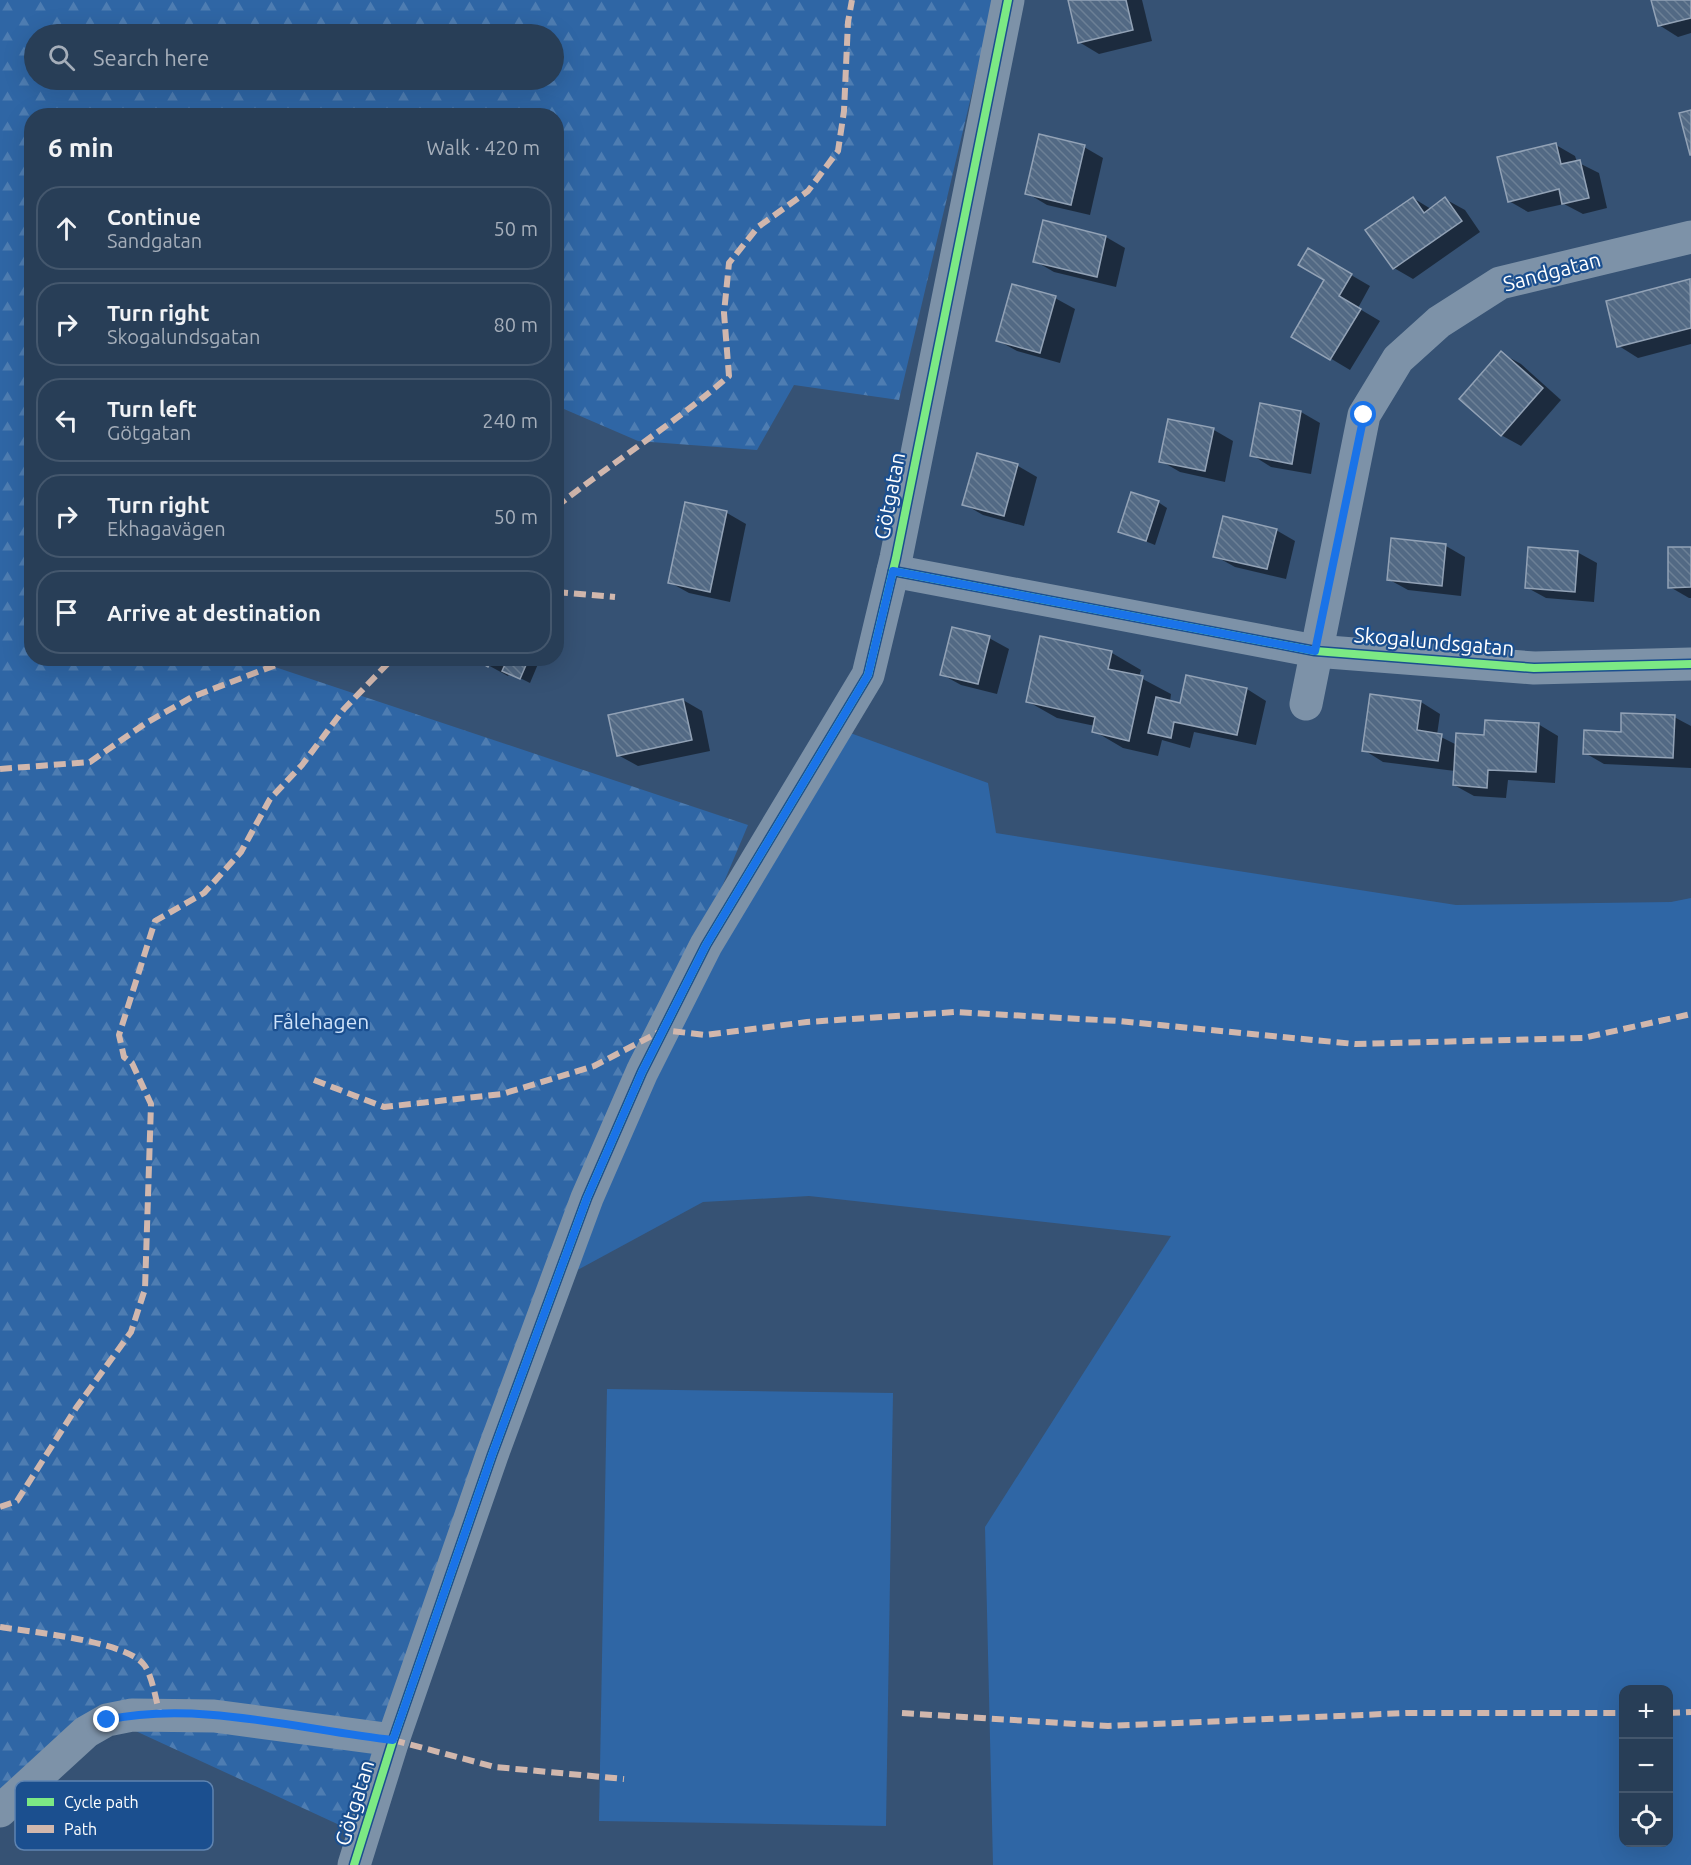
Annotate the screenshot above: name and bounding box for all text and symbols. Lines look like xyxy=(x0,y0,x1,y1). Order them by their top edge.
search box xyxy=(24,24,564,90)
icon: search xyxy=(45,41,78,74)
text: Search here xyxy=(93,45,209,70)
text: 6 min xyxy=(48,133,114,162)
text: Walk · 420 m xyxy=(427,136,540,159)
text: Continue xyxy=(107,204,201,229)
icon: ahead xyxy=(50,212,83,245)
text: 50 m xyxy=(494,217,538,240)
text: Sandgatan xyxy=(107,229,202,252)
street label: Sandgatan xyxy=(1500,247,1603,296)
text: Turn right xyxy=(107,300,209,325)
icon: right xyxy=(50,308,83,341)
text: 80 m xyxy=(494,313,538,336)
text: Skogalundsgatan xyxy=(107,325,260,348)
text: Turn left xyxy=(107,396,197,421)
route start xyxy=(1350,401,1376,427)
icon: left xyxy=(50,404,83,437)
text: 240 m xyxy=(482,409,538,432)
text: Götgatan xyxy=(107,421,191,444)
street label: Götgatan xyxy=(869,450,909,541)
text: Turn right xyxy=(107,492,209,517)
icon: right xyxy=(50,500,83,533)
text: 50 m xyxy=(494,505,538,528)
text: Ekhagavägen xyxy=(107,517,226,540)
icon: arrive xyxy=(50,596,83,629)
text: Arrive at destination xyxy=(107,600,321,625)
street label: Skogalundsgatan xyxy=(1353,622,1515,660)
park label: Fålehagen xyxy=(273,1009,369,1033)
map controls xyxy=(1619,1685,1673,1847)
button: + xyxy=(1619,1685,1673,1739)
route end xyxy=(93,1706,119,1732)
button: − xyxy=(1619,1739,1673,1793)
street label: Götgatan xyxy=(330,1757,378,1848)
legend xyxy=(15,1781,213,1850)
text: Cycle path xyxy=(64,1793,139,1811)
button: locate xyxy=(1619,1793,1673,1847)
text: Path xyxy=(64,1820,97,1838)

